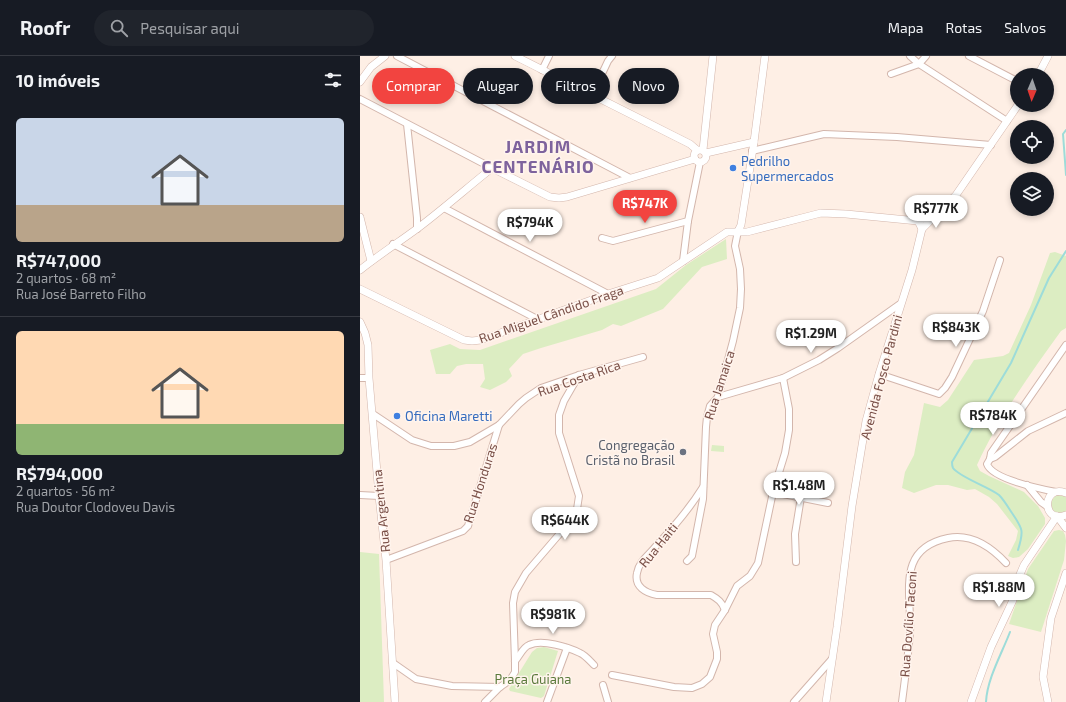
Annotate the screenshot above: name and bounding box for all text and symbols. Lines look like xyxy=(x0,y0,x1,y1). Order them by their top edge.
search box xyxy=(94,10,374,46)
text: Roofr xyxy=(20,16,70,39)
icon: search xyxy=(108,17,130,39)
text: Pesquisar aqui xyxy=(140,19,240,37)
text: Mapa xyxy=(888,19,924,36)
text: Rotas xyxy=(946,19,982,36)
text: Salvos xyxy=(1004,19,1046,36)
chip: Comprar xyxy=(372,68,455,104)
chip: Alugar xyxy=(463,68,533,104)
chip: Filtros xyxy=(541,68,610,104)
chip: Novo xyxy=(618,68,679,104)
north arrow xyxy=(1010,68,1054,112)
map controls xyxy=(1010,68,1054,216)
icon: filters xyxy=(322,69,344,91)
text: 10 imóveis xyxy=(16,70,100,90)
button: locate xyxy=(1010,120,1054,164)
district label: JARDIM CENTENÁRIO xyxy=(481,136,595,176)
icon: home xyxy=(144,144,216,216)
place label: Pedrilho Supermercados xyxy=(741,153,834,184)
marker: Pedrilho Supermercados xyxy=(728,163,738,173)
button: layers xyxy=(1010,172,1054,216)
pin: R$747K xyxy=(612,190,678,224)
text: R$747K xyxy=(622,195,668,211)
pin: R$777K xyxy=(903,195,969,229)
text: R$777K xyxy=(914,200,958,216)
pin: R$794K xyxy=(497,209,563,243)
text: R$794K xyxy=(506,214,554,230)
text: R$747,000 xyxy=(16,250,101,270)
text: 2 quartos · 68 m² xyxy=(16,270,116,286)
street label: Rua Miguel Cândido Fraga xyxy=(476,282,626,346)
text: Rua José Barreto Filho xyxy=(16,286,146,302)
street label: Avenida Fosco Pardini xyxy=(857,313,905,441)
pin: R$843K xyxy=(923,314,989,348)
text: R$843K xyxy=(932,319,980,335)
pin: R$1.29M xyxy=(774,320,848,354)
text: R$1.29M xyxy=(785,325,837,341)
street label: Rua Jamaica xyxy=(700,348,738,422)
street label: Rua Costa Rica xyxy=(535,356,623,400)
icon: home xyxy=(144,357,216,429)
pin: R$784K xyxy=(960,402,1026,436)
text: R$784K xyxy=(969,407,1017,423)
place label: Oficina Maretti xyxy=(405,408,492,424)
marker: Oficina Maretti xyxy=(392,411,402,421)
place label: Congregação Cristã no Brasil xyxy=(586,437,675,468)
street label: Rua Honduras xyxy=(460,441,500,525)
marker: Congregação Cristã no Brasil xyxy=(678,447,688,457)
text: R$794,000 xyxy=(16,463,103,483)
street label: Rua Argentina xyxy=(369,469,393,553)
pin: R$1.48M xyxy=(762,472,836,506)
text: R$1.48M xyxy=(773,477,825,493)
text: 2 quartos · 56 m² xyxy=(16,483,115,499)
text: Rua Doutor Clodoveu Davis xyxy=(16,499,175,515)
pin: R$644K xyxy=(532,507,598,541)
text: R$644K xyxy=(541,512,589,528)
street label: Rua Haiti xyxy=(635,519,681,571)
street label: Rua Dovílio Taconi xyxy=(896,570,920,678)
pin: R$1.88M xyxy=(962,574,1036,608)
text: R$1.88M xyxy=(973,579,1025,595)
pin: R$981K xyxy=(520,601,586,635)
text: R$981K xyxy=(530,606,576,622)
park label: Praça Guiana xyxy=(494,671,572,688)

